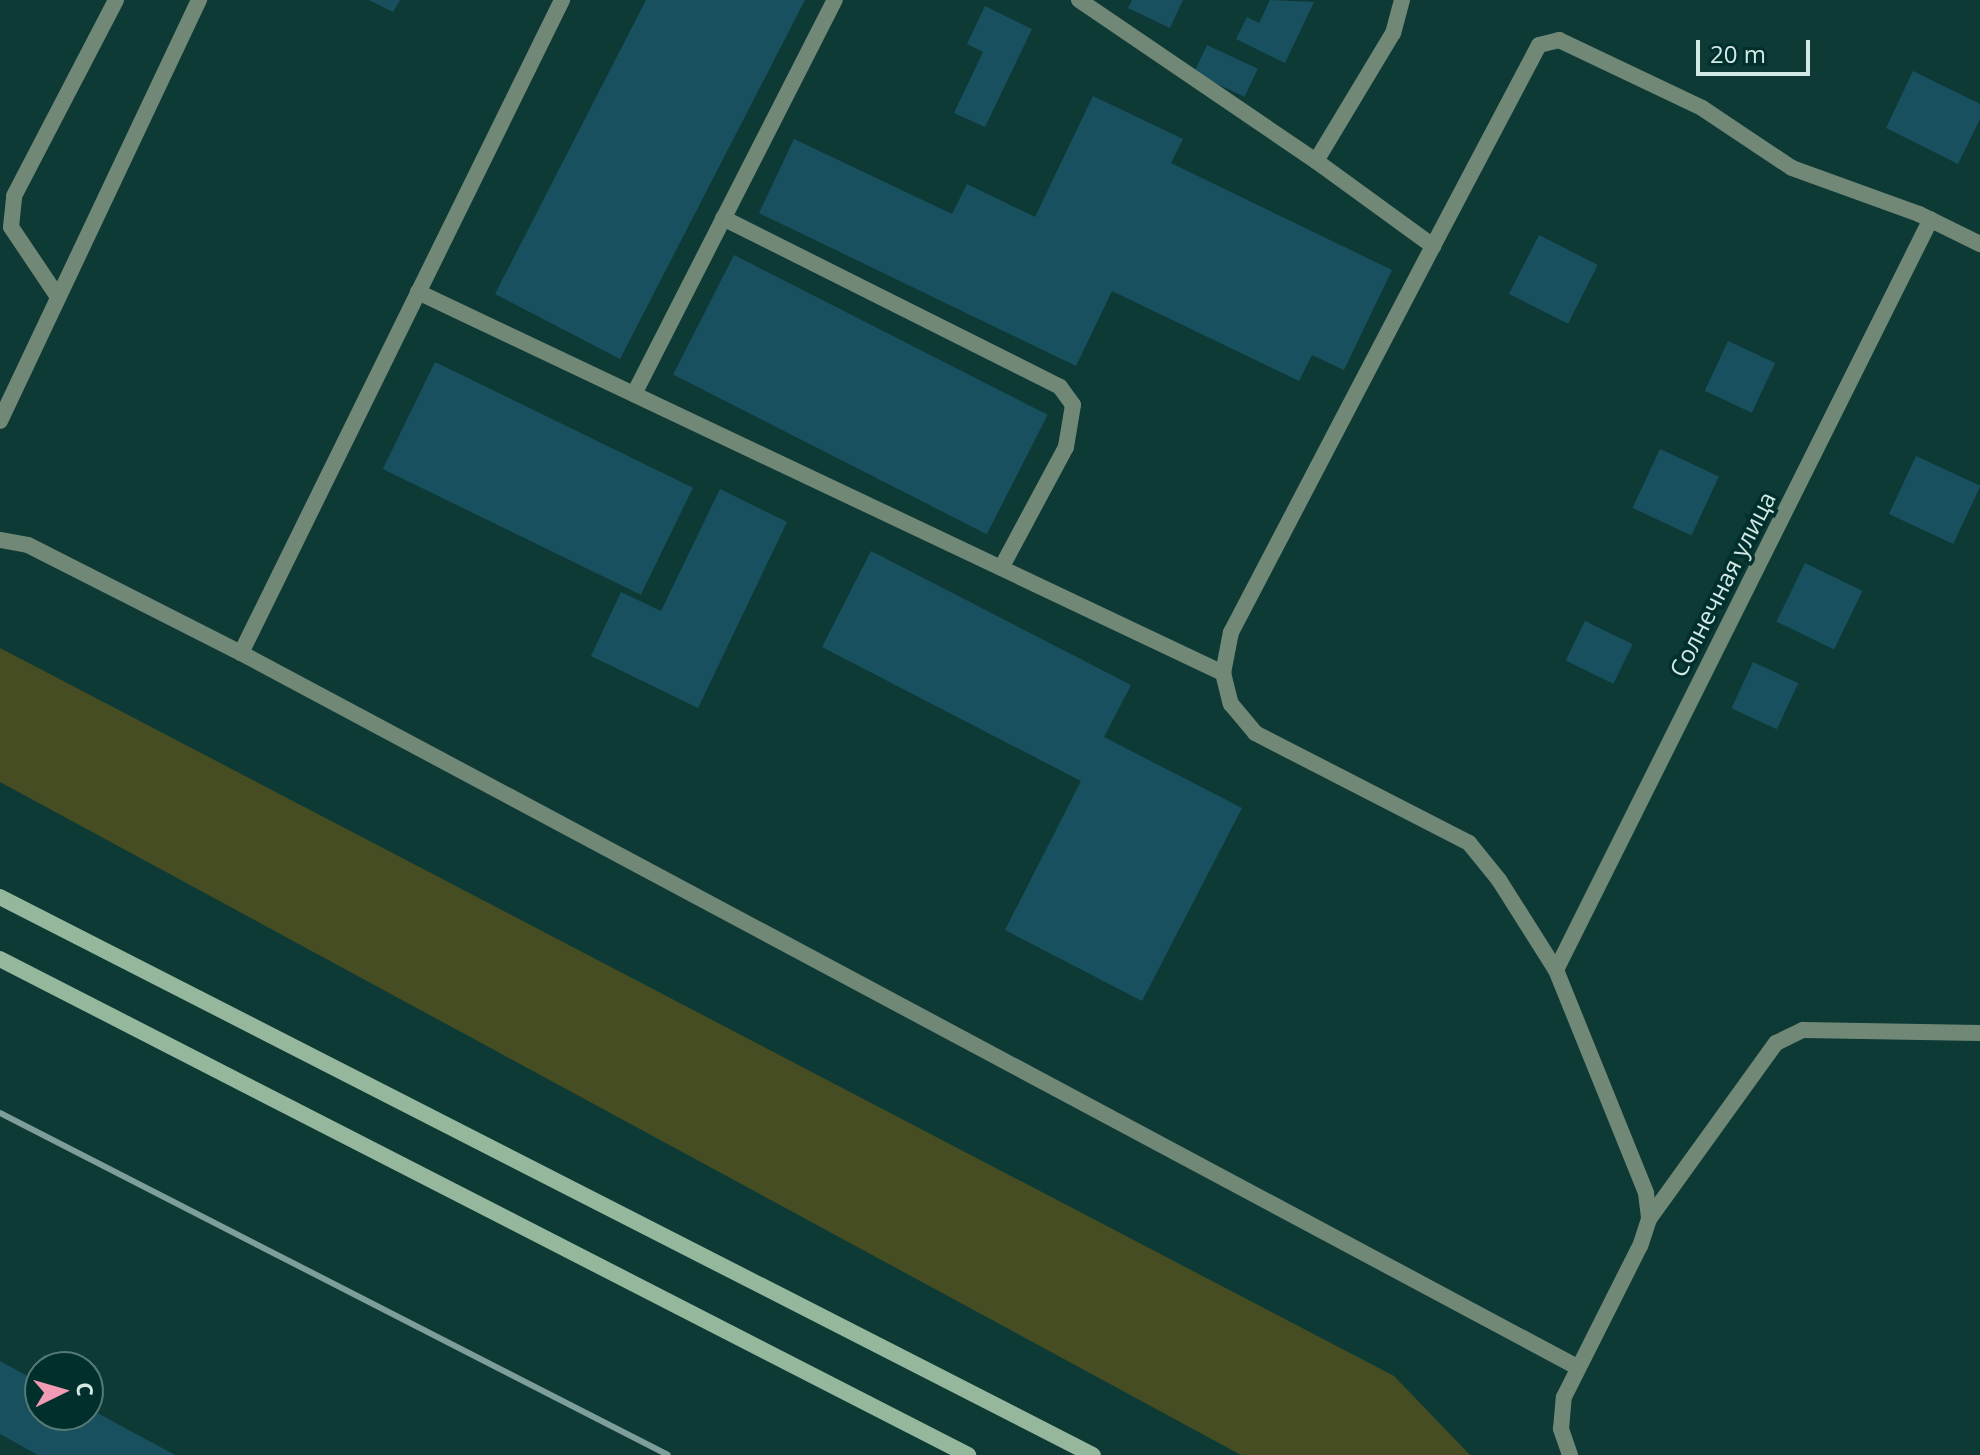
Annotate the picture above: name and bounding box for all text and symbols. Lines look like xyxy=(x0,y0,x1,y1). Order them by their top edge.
scale bar xyxy=(1700,24,1814,74)
text: 20 m xyxy=(1710,37,1766,70)
street label: Солнечная улица xyxy=(1663,487,1781,681)
north arrow xyxy=(24,1351,104,1431)
text: С xyxy=(70,1381,101,1397)

